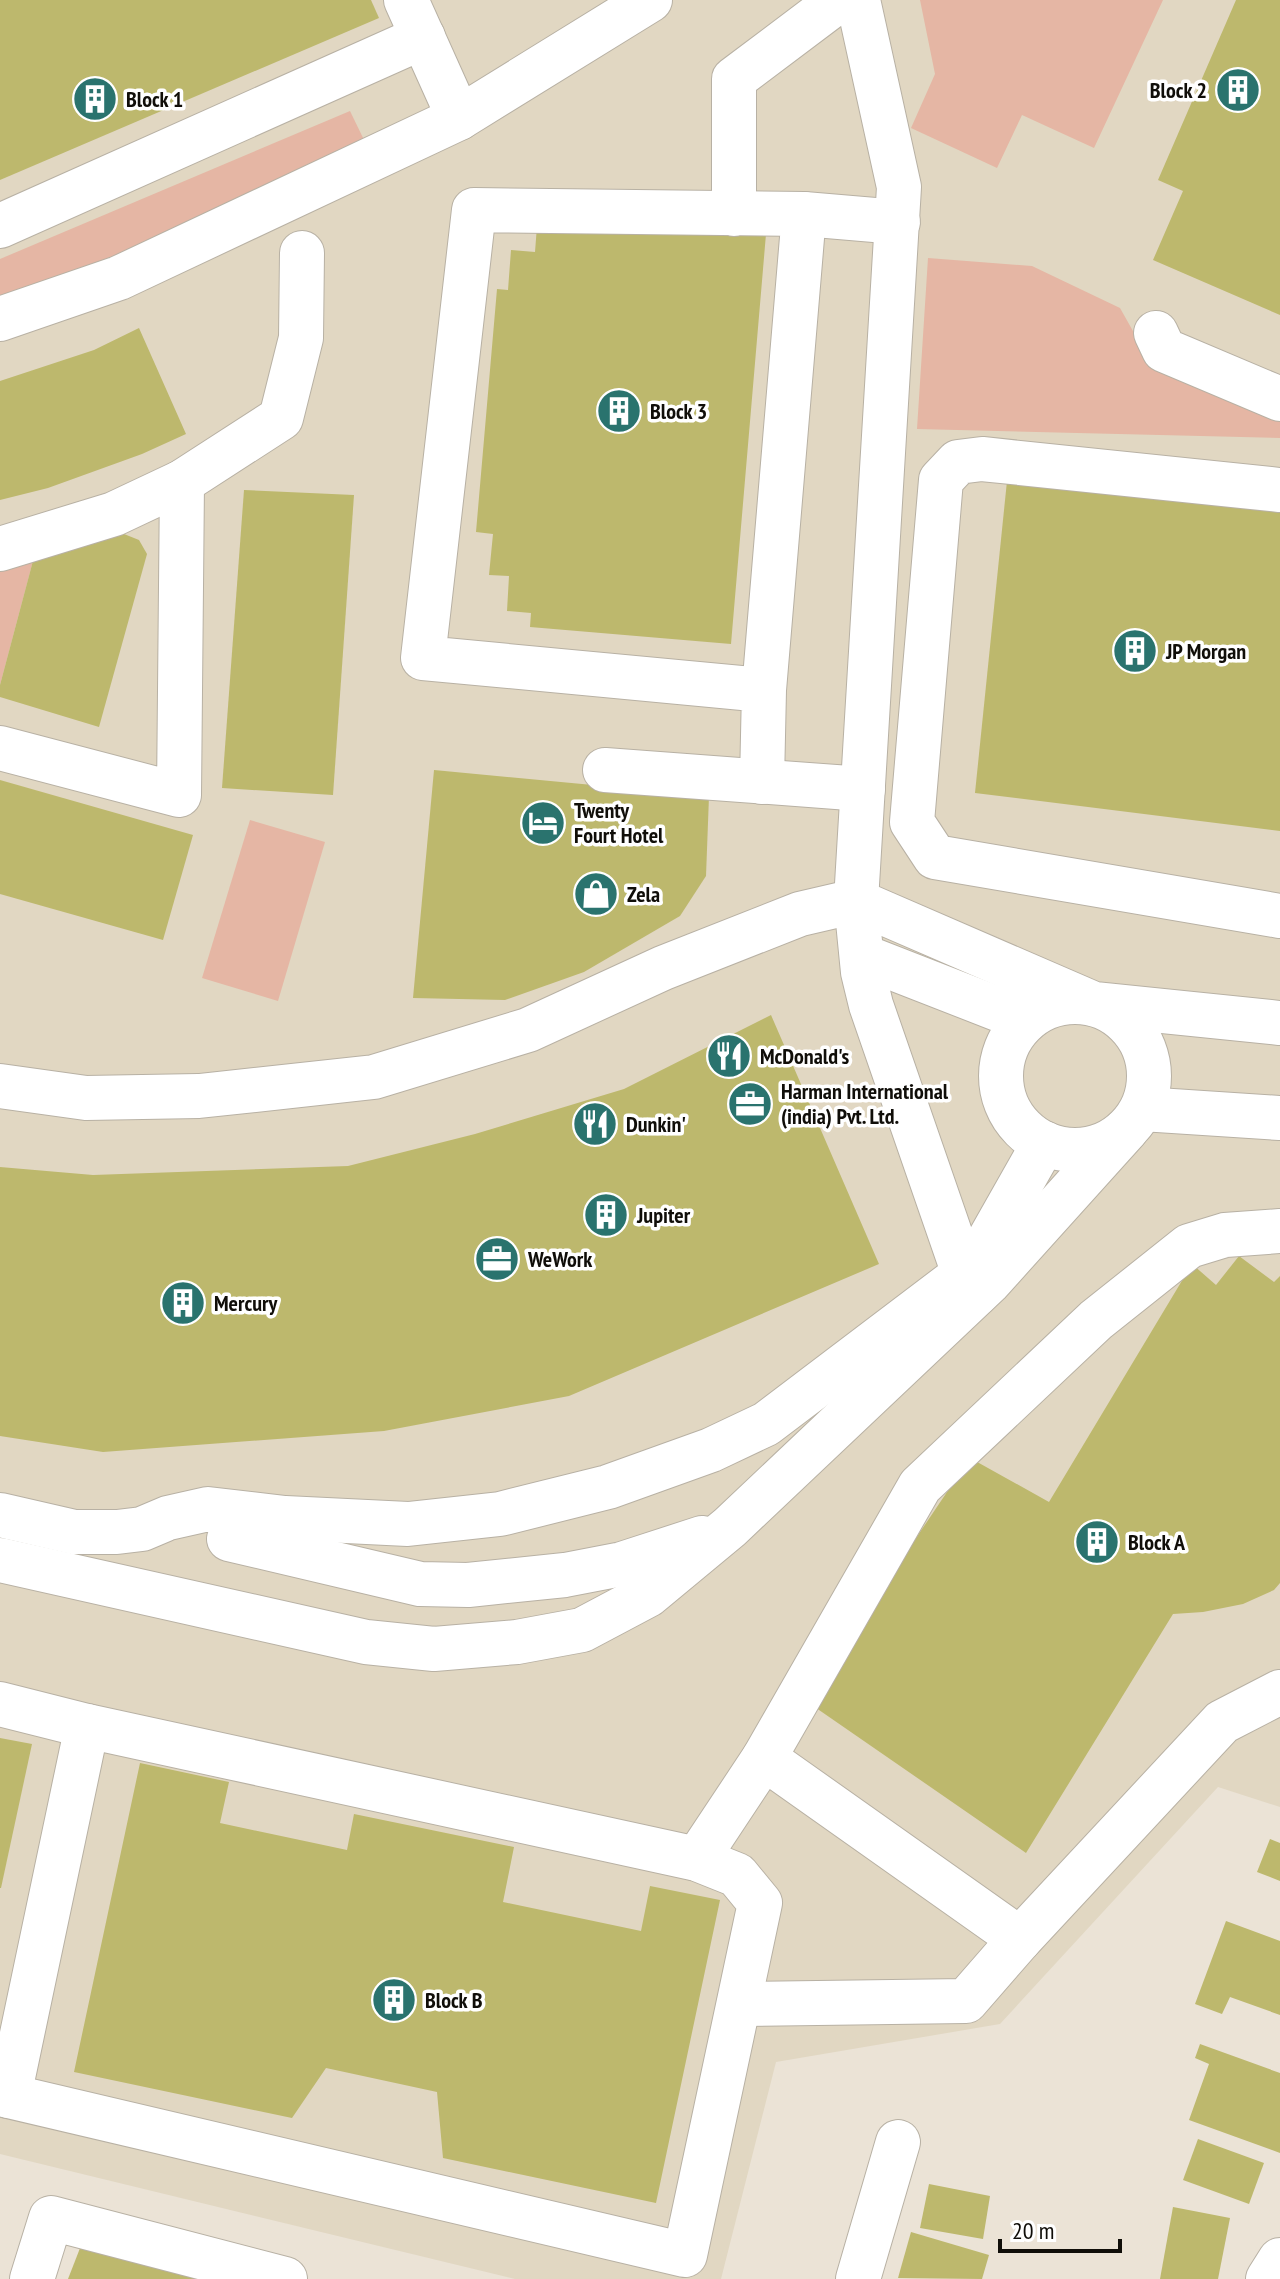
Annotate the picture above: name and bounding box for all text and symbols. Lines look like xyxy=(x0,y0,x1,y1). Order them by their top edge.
building icon: Block 2 xyxy=(1214,66,1262,114)
building icon: Block 1 xyxy=(71,75,119,123)
place label: Block 2 xyxy=(1150,76,1207,104)
place label: Block 1 xyxy=(126,85,183,113)
building icon: Block 3 xyxy=(595,387,643,435)
place label: Block 3 xyxy=(650,397,707,425)
building icon: JP Morgan xyxy=(1111,627,1159,675)
place label: JP Morgan xyxy=(1165,637,1246,665)
place label: Twenty Fourt Hotel xyxy=(574,796,664,849)
hotel icon: Twenty Fourt Hotel xyxy=(519,799,567,847)
shop icon: Zela xyxy=(572,870,620,918)
place label: Zela xyxy=(627,880,660,908)
restaurant icon: McDonald's xyxy=(705,1032,753,1080)
place label: McDonald's xyxy=(760,1042,849,1070)
place label: Harman International (india) Pvt. Ltd. xyxy=(781,1077,949,1130)
office icon: Harman International (india) Pvt. Ltd. xyxy=(726,1080,774,1128)
restaurant icon: Dunkin' xyxy=(571,1100,619,1148)
place label: Dunkin' xyxy=(626,1110,686,1138)
building icon: Jupiter xyxy=(582,1191,630,1239)
place label: Jupiter xyxy=(636,1201,691,1229)
office icon: WeWork xyxy=(473,1235,521,1283)
place label: WeWork xyxy=(527,1245,593,1273)
building icon: Mercury xyxy=(159,1279,207,1327)
place label: Mercury xyxy=(214,1289,278,1317)
building icon: Block A xyxy=(1073,1518,1121,1566)
place label: Block A xyxy=(1128,1528,1186,1556)
building icon: Block B xyxy=(370,1976,418,2024)
place label: Block B xyxy=(425,1986,483,2014)
scale bar xyxy=(1000,2203,1120,2253)
text: 20 m xyxy=(1012,2215,1054,2246)

